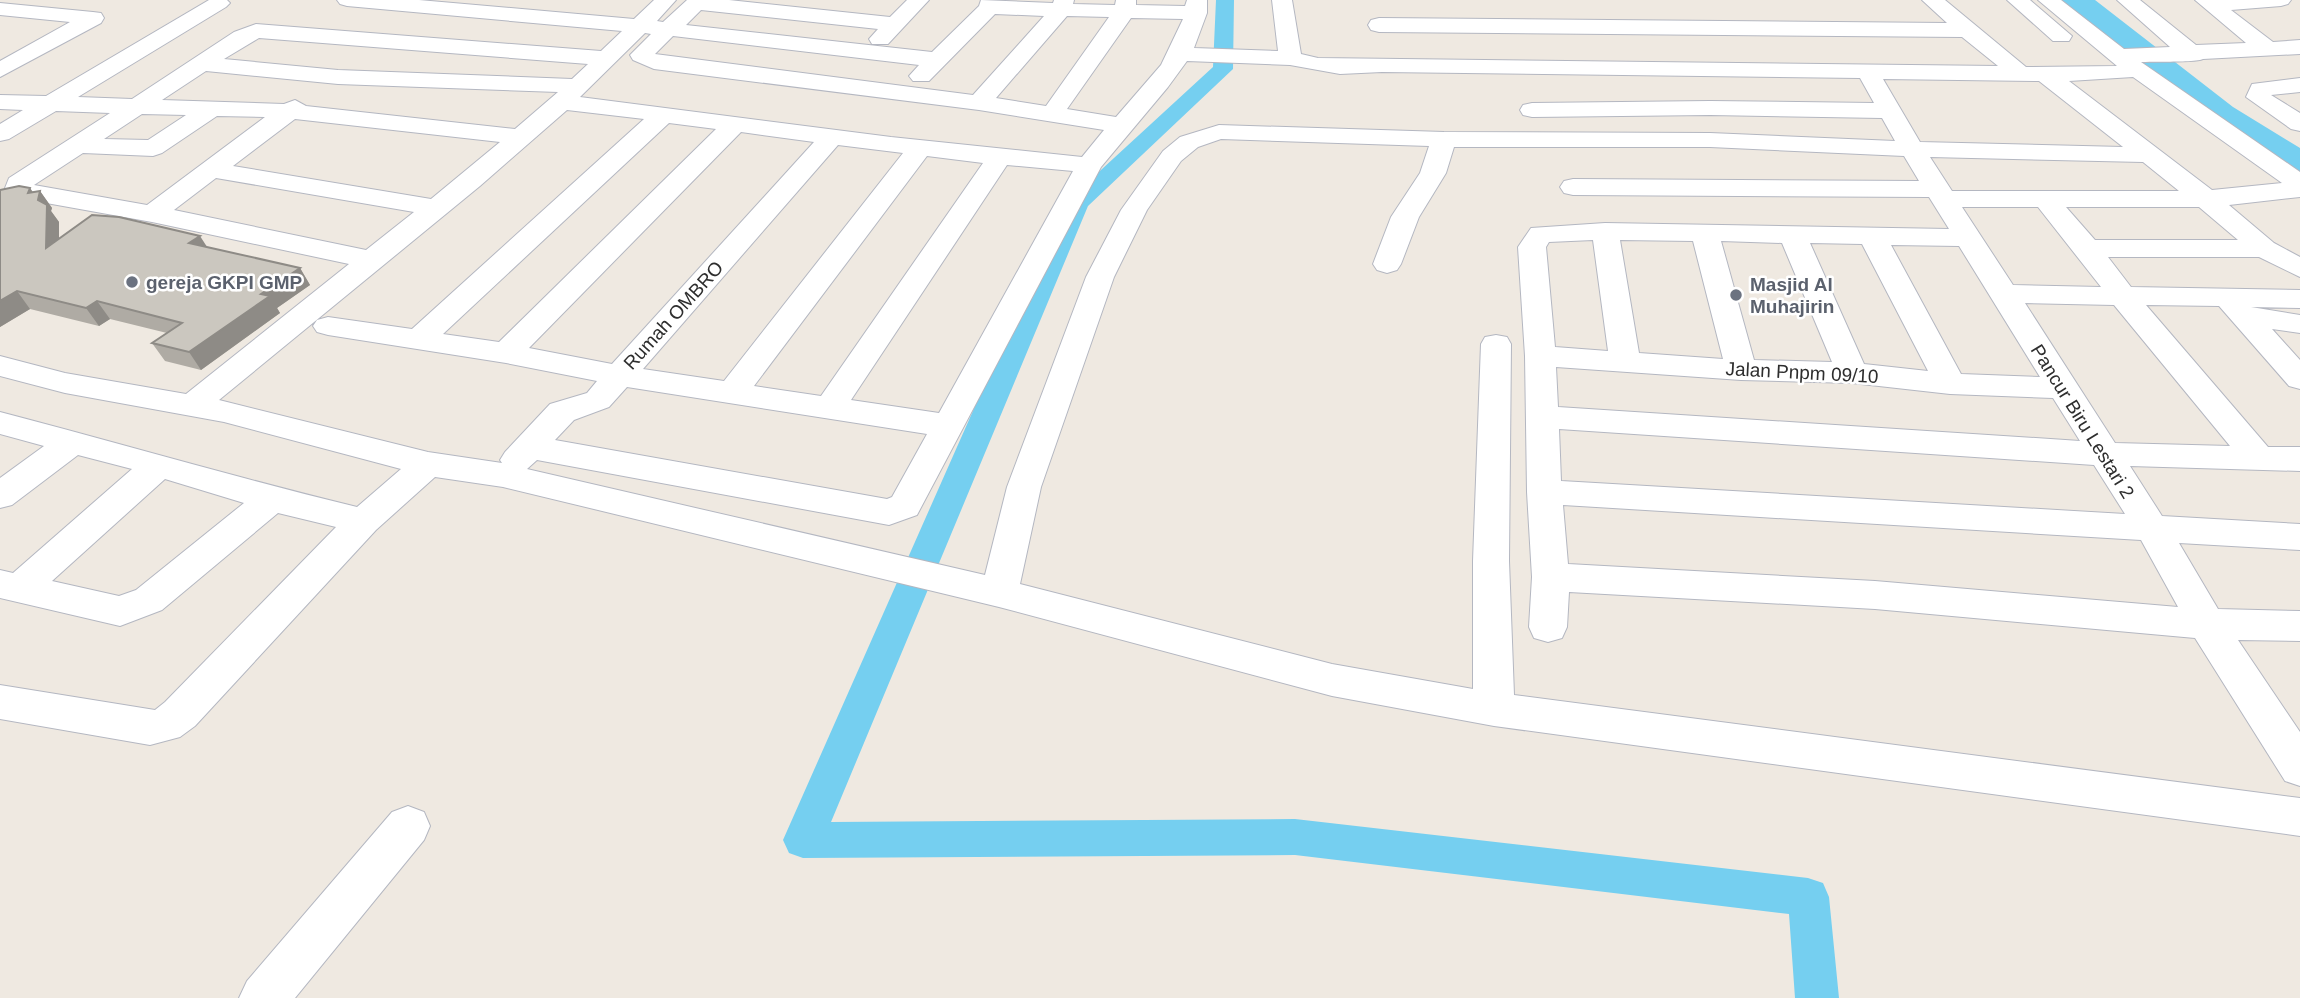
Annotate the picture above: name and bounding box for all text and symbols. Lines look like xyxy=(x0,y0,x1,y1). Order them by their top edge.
street label: Rumah OMBRO xyxy=(619,257,727,374)
place label: gereja GKPI GMP xyxy=(146,272,303,293)
marker: gereja GKPI GMP xyxy=(124,274,140,290)
place label: Masjid Al Muhajirin xyxy=(1750,274,1834,317)
marker: Masjid Al Muhajirin xyxy=(1728,287,1744,303)
street label: Pancur Biru Lestari 2 xyxy=(2027,340,2138,502)
street label: Jalan Pnpm 09/10 xyxy=(1725,358,1879,387)

